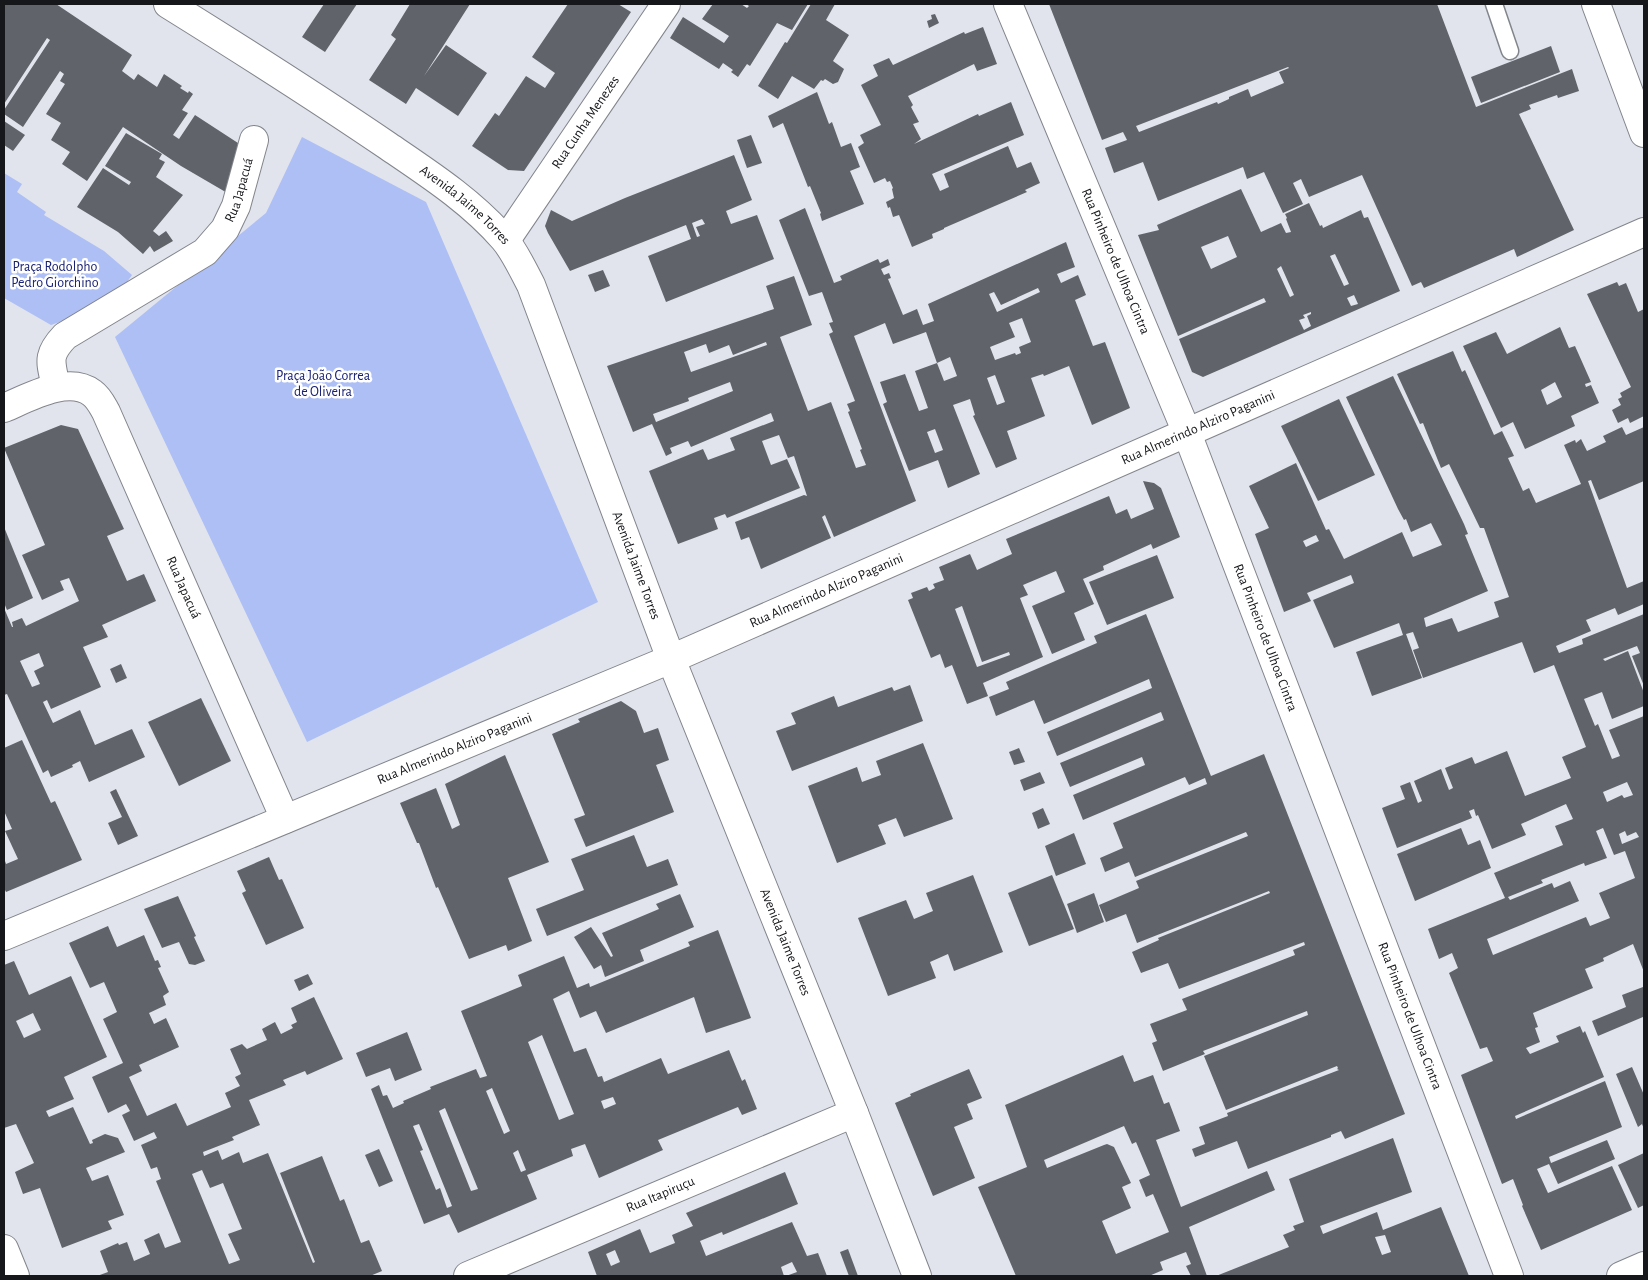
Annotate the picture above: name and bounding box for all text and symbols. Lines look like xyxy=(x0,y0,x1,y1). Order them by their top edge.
street label: Rua Cunha Menezes xyxy=(549,73,622,172)
street label: Rua Japacuá xyxy=(222,156,256,224)
street label: Avenida Jaime Torres xyxy=(417,163,513,247)
street label: Rua Pinheiro de Ulhoa Cintra xyxy=(1079,187,1152,337)
park label: Praça Rodolpho Pedro Giorchino xyxy=(11,260,99,290)
park label: Praça João Correa de Oliveira xyxy=(276,369,371,399)
street label: Rua Almerindo Alziro Paganini xyxy=(1119,388,1277,467)
street label: Avenida Jaime Torres xyxy=(609,510,663,621)
street label: Rua Almerindo Alziro Paganini xyxy=(747,551,905,631)
street label: Rua Japacuá xyxy=(163,554,203,621)
street label: Rua Pinheiro de Ulhoa Cintra xyxy=(1231,562,1300,714)
street label: Rua Almerindo Alziro Paganini xyxy=(375,710,534,787)
street label: Avenida Jaime Torres xyxy=(757,887,813,998)
street label: Rua Pinheiro de Ulhoa Cintra xyxy=(1375,940,1444,1092)
street label: Rua Itapiruçu xyxy=(624,1174,697,1215)

